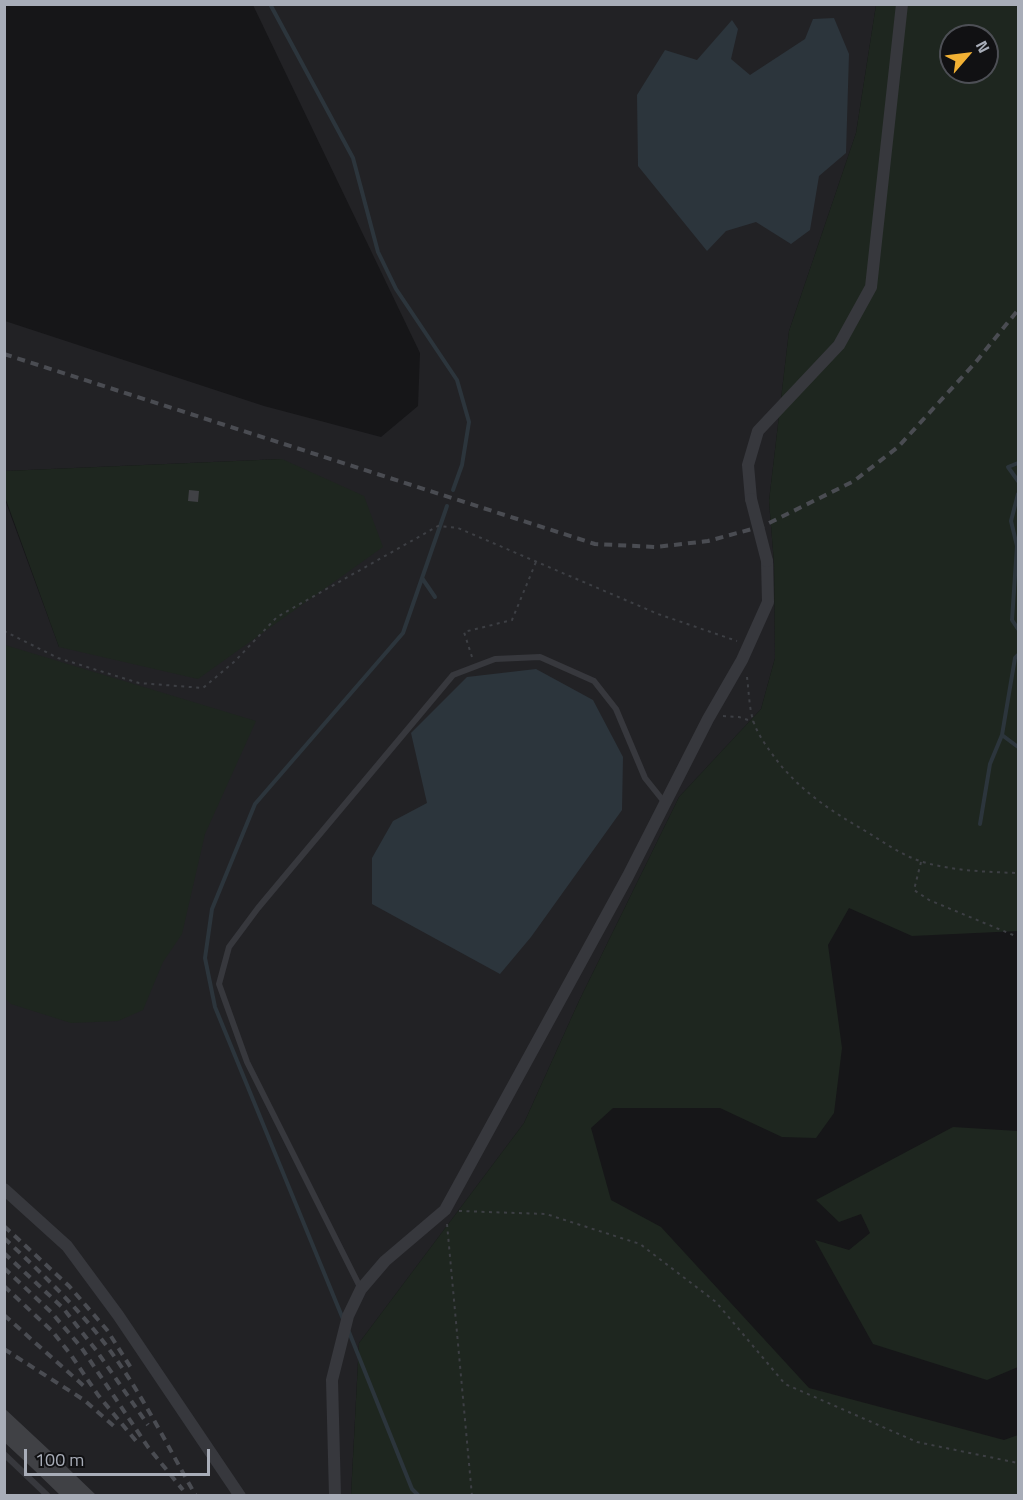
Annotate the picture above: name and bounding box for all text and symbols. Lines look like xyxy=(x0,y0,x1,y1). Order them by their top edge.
north arrow xyxy=(939,24,999,84)
text: N xyxy=(970,36,996,57)
scale bar xyxy=(27,1437,213,1475)
text: 100 m xyxy=(35,1446,84,1473)

